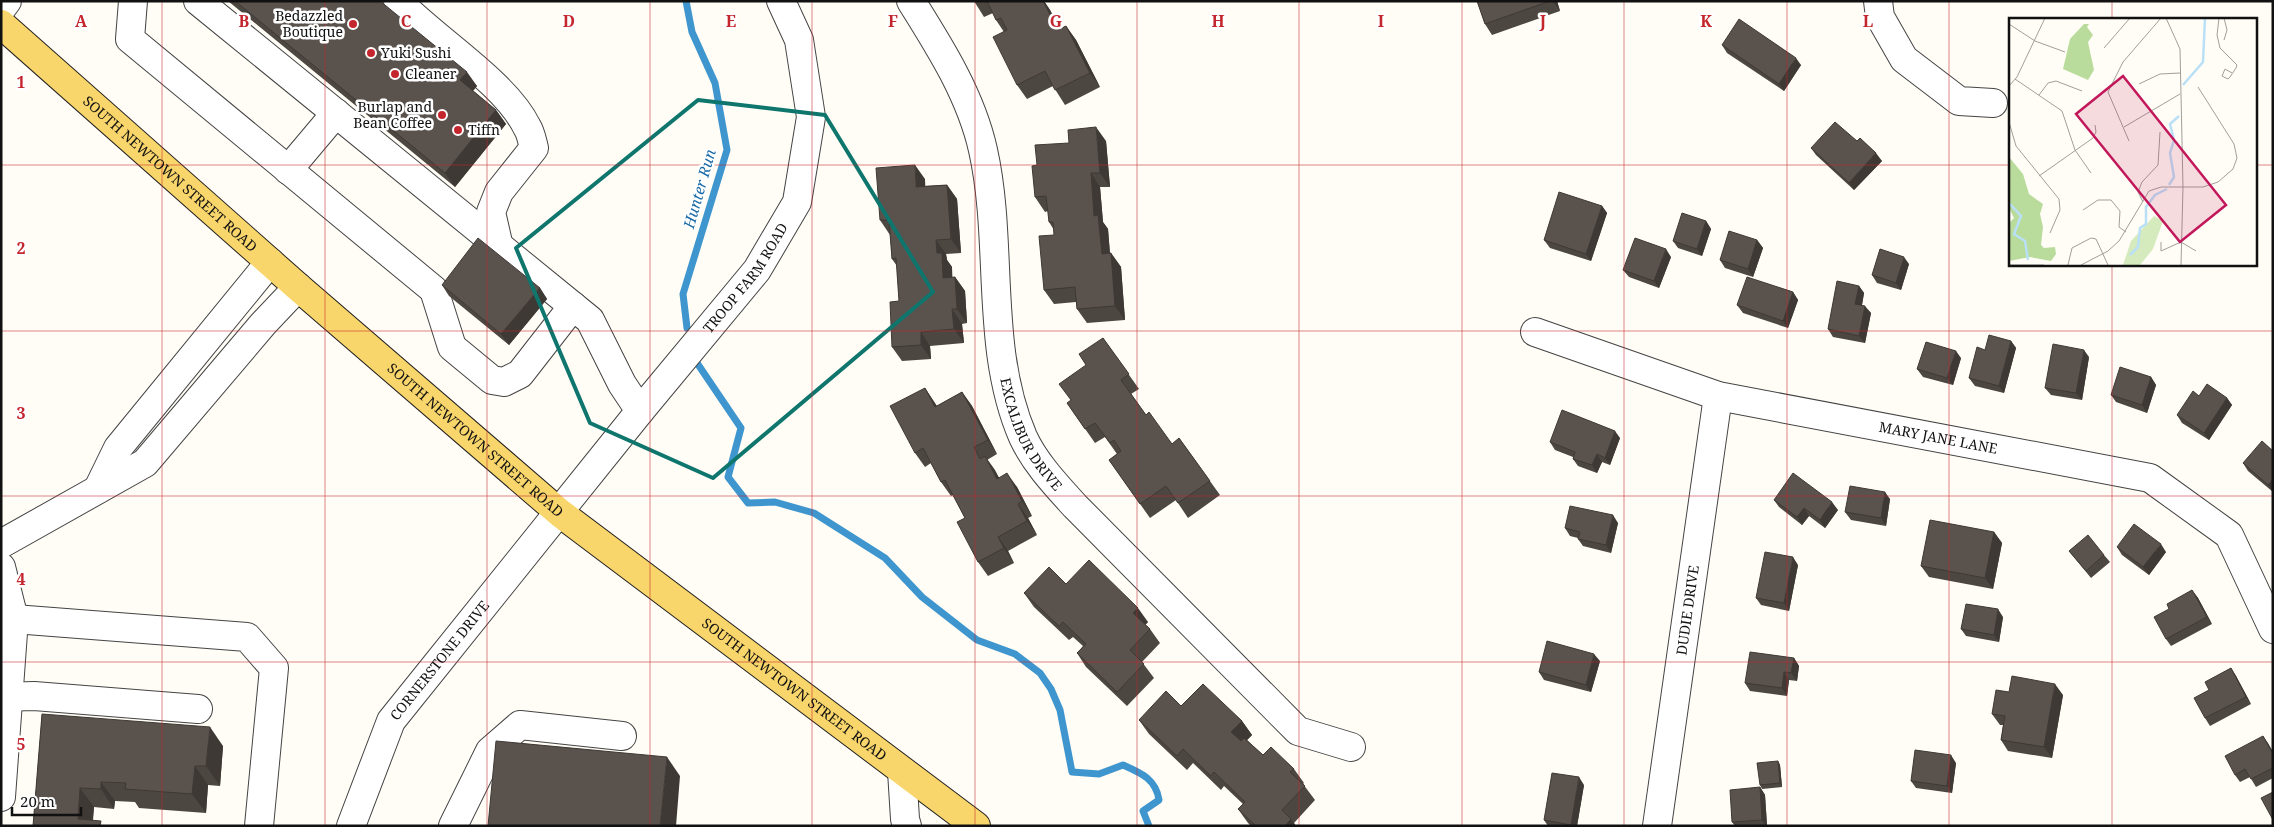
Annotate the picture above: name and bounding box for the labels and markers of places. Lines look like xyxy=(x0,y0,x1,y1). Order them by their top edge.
place label: Bedazzled Boutique xyxy=(275,6,343,41)
marker: Bedazzled Boutique xyxy=(347,18,359,30)
place label: Yuki Sushi xyxy=(380,43,452,62)
marker: Yuki Sushi xyxy=(365,47,377,59)
place label: Cleaner xyxy=(405,64,457,83)
marker: Cleaner xyxy=(389,68,401,80)
place label: Burlap and Bean Coffee xyxy=(353,97,432,132)
marker: Burlap and Bean Coffee xyxy=(436,109,448,121)
place label: Tiffn xyxy=(468,120,500,139)
marker: Tiffn xyxy=(452,124,464,136)

